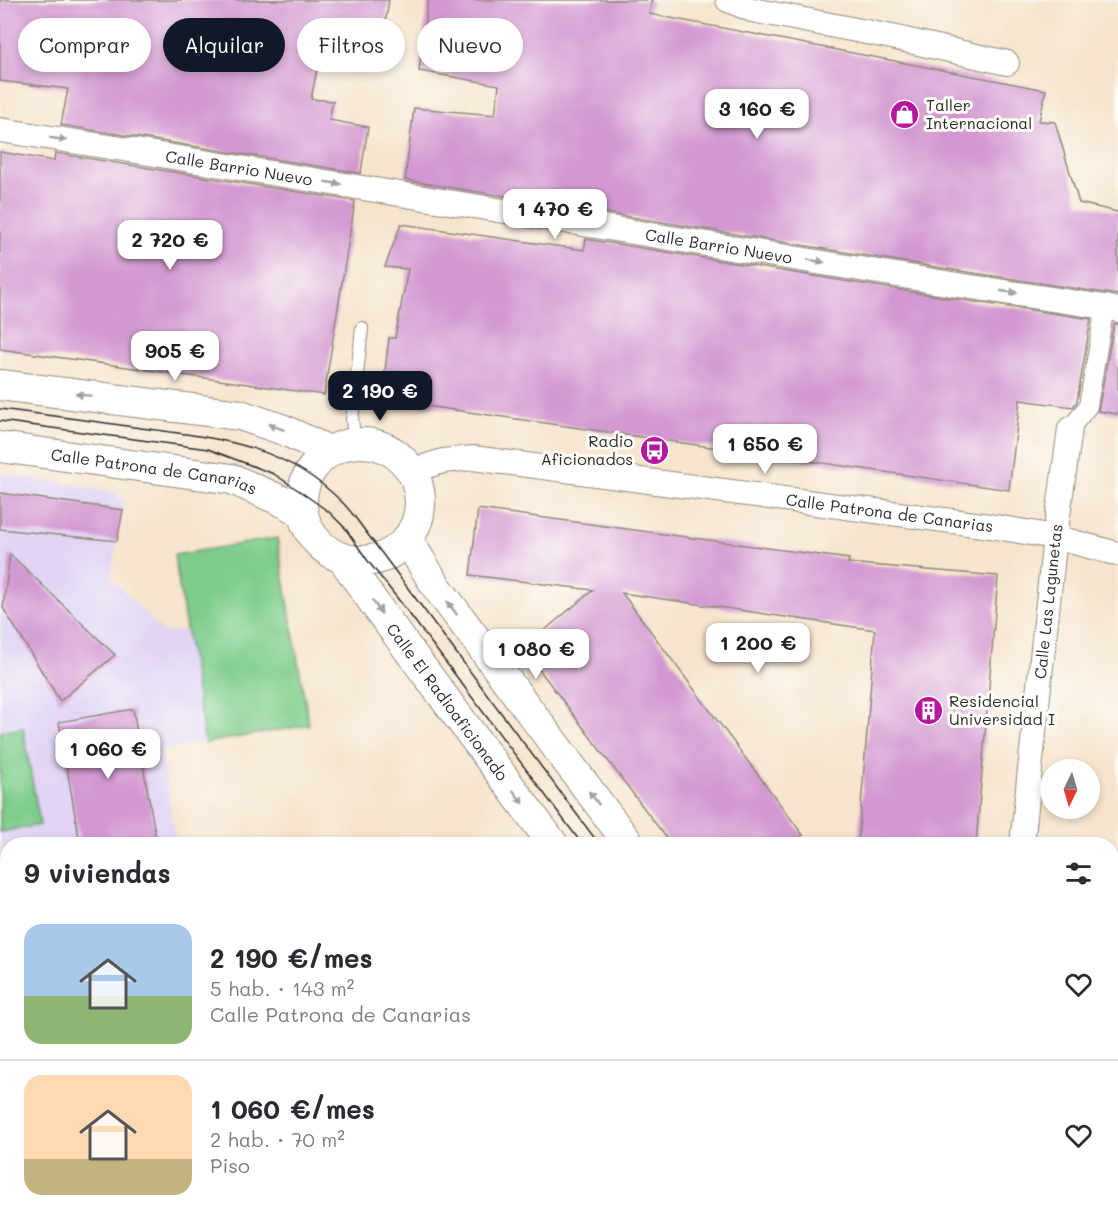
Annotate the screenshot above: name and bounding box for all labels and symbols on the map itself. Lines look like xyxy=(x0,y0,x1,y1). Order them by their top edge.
pin: 3 160 € xyxy=(702,89,812,140)
place label: Taller Internacional xyxy=(926,94,1032,133)
shop icon: Taller Internacional xyxy=(889,98,921,130)
one-way arrow xyxy=(48,134,67,143)
street label: Calle Barrio Nuevo xyxy=(164,145,314,190)
one-way arrow xyxy=(324,179,343,188)
pin: 1 470 € xyxy=(500,189,610,240)
pin: 2 720 € xyxy=(115,220,225,271)
street label: Calle Barrio Nuevo xyxy=(644,223,794,268)
one-way arrow xyxy=(807,257,826,266)
one-way arrow xyxy=(999,288,1018,297)
pin: 905 € xyxy=(133,331,217,382)
pin: 2 190 € xyxy=(325,371,435,422)
one-way arrow xyxy=(75,391,94,400)
one-way arrow xyxy=(267,422,285,431)
pin: 1 650 € xyxy=(710,424,820,475)
place label: Radio Aficionados xyxy=(541,430,633,469)
bus stop icon: Radio Aficionados xyxy=(638,434,670,466)
street label: Calle Patrona de Canarias xyxy=(50,443,260,499)
street label: Calle Patrona de Canarias xyxy=(785,488,995,536)
street label: Calle Las Lagunetas xyxy=(1029,522,1067,680)
one-way arrow xyxy=(371,598,383,614)
one-way arrow xyxy=(446,600,459,616)
street label: Calle El Radioaficionado xyxy=(382,619,513,785)
pin: 1 200 € xyxy=(703,623,813,674)
pin: 1 080 € xyxy=(481,629,591,680)
place label: Residencial Universidad I xyxy=(949,690,1055,729)
building icon: Residencial Universidad I xyxy=(912,694,944,726)
pin: 1 060 € xyxy=(53,729,163,780)
north arrow xyxy=(1040,759,1100,819)
one-way arrow xyxy=(512,789,524,805)
one-way arrow xyxy=(589,790,601,805)

